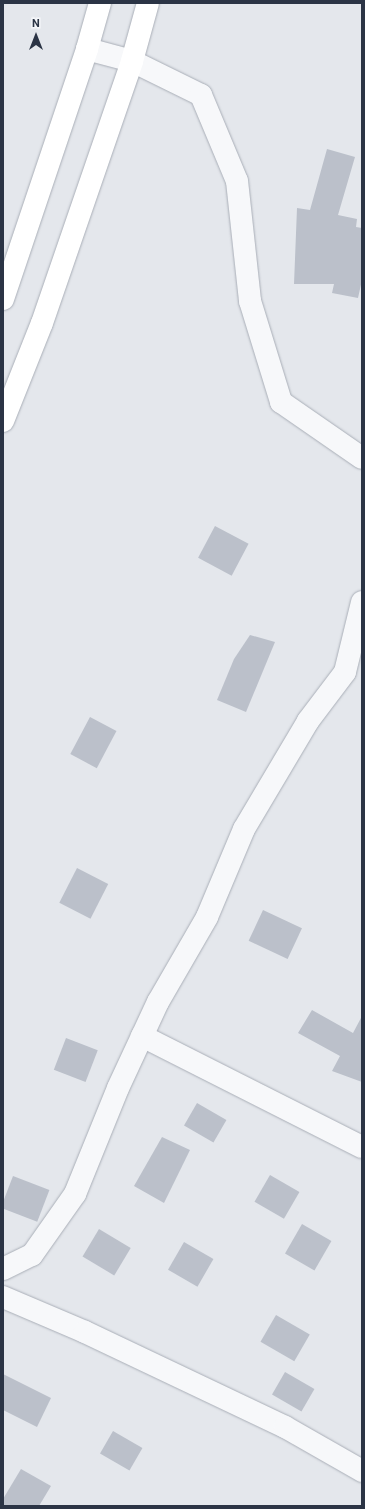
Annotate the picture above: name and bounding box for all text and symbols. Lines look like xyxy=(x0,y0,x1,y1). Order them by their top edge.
north arrow xyxy=(16,16,56,56)
text: N xyxy=(32,17,40,30)

